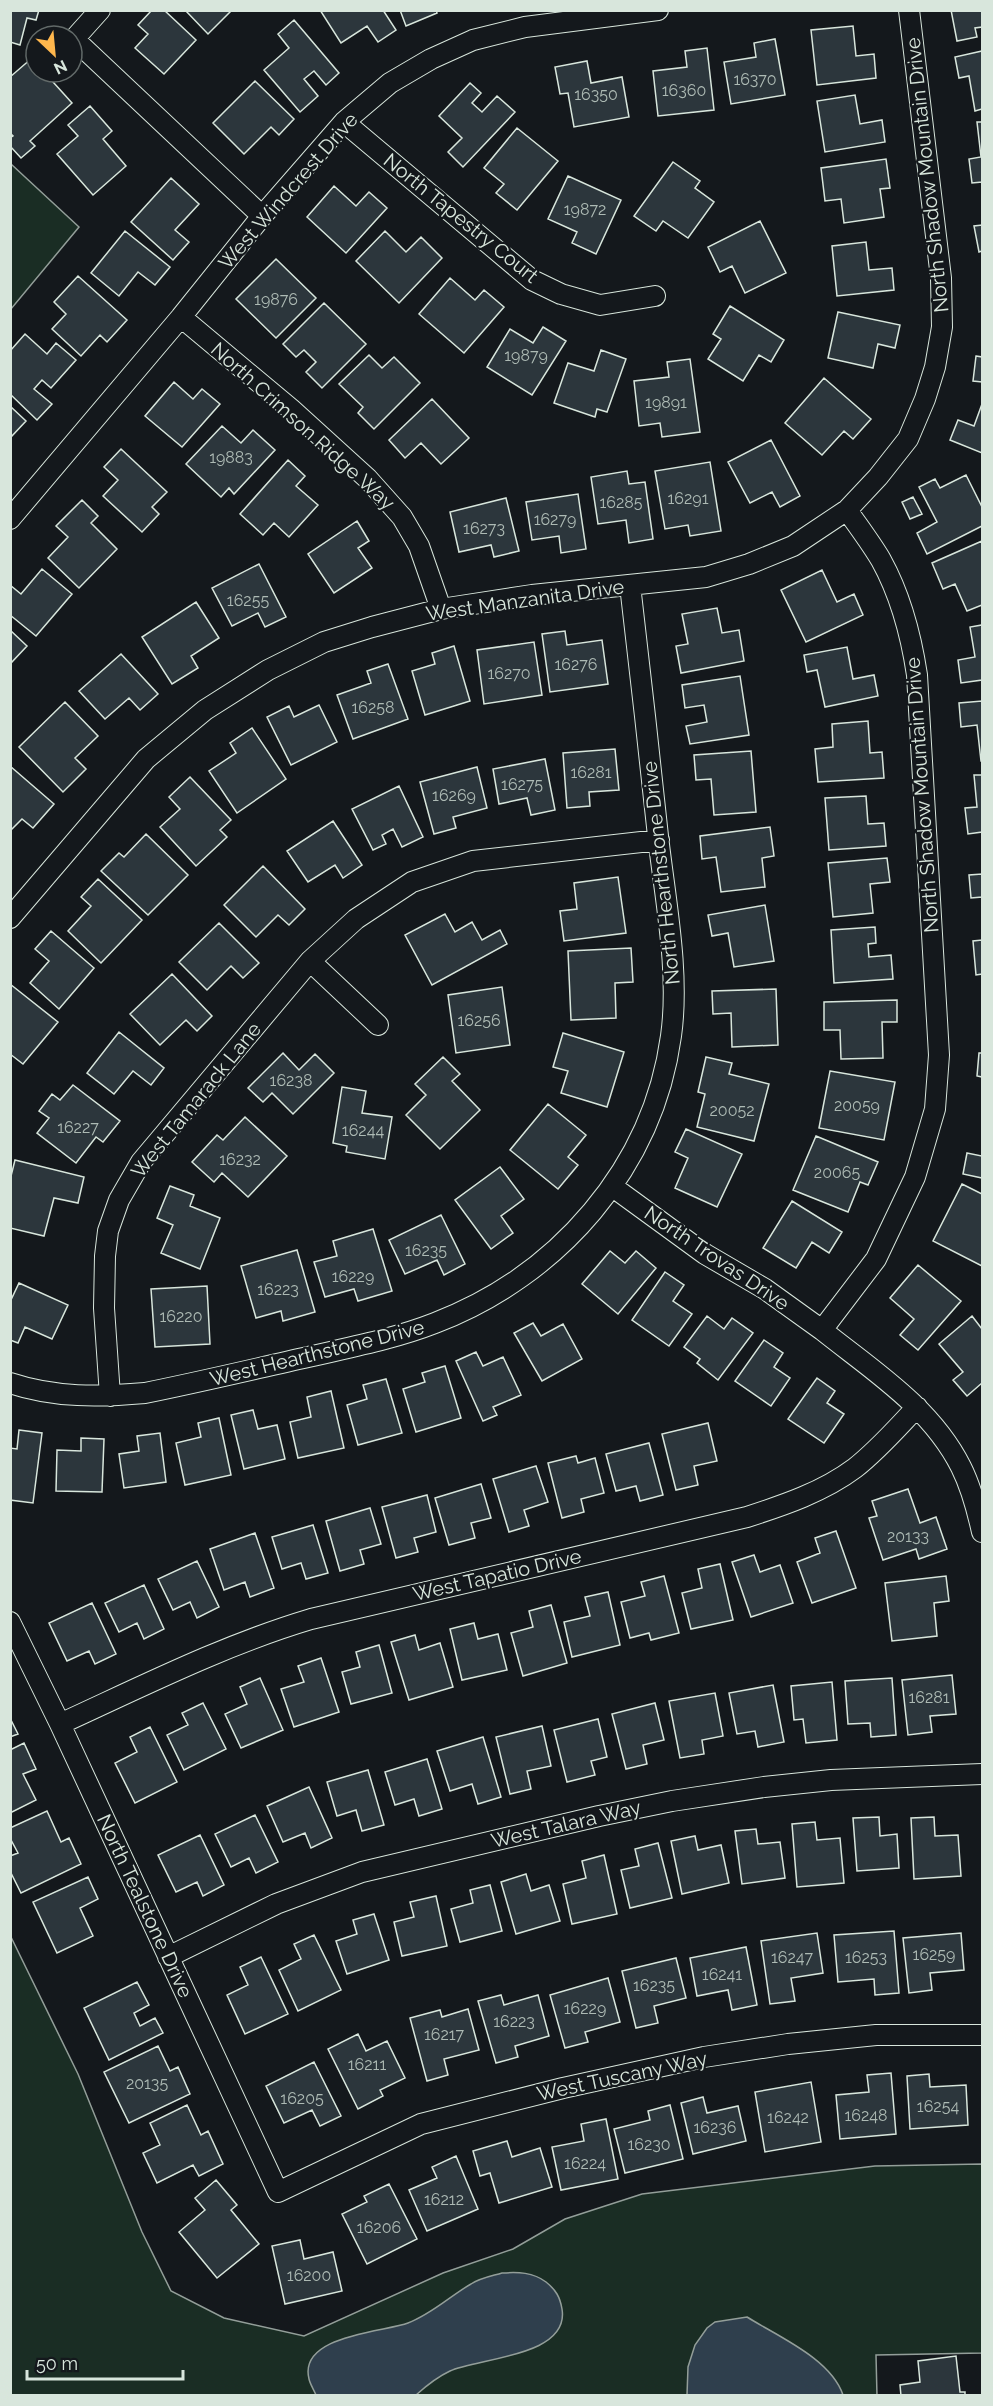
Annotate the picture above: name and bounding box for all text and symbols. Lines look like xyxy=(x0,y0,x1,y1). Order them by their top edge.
north arrow xyxy=(24,24,84,84)
street label: North Shadow Mountain Drive xyxy=(901,36,953,314)
text: N xyxy=(51,56,70,78)
house number: 16370 xyxy=(733,70,777,89)
house number: 16360 xyxy=(662,81,706,100)
house number: 16350 xyxy=(574,85,618,104)
street label: West Windcrest Drive xyxy=(213,107,363,274)
street label: North Tapestry Court xyxy=(379,148,543,288)
house number: 19872 xyxy=(564,200,606,219)
house number: 19876 xyxy=(254,290,298,309)
street label: North Crimson Ridge Way xyxy=(206,337,400,515)
house number: 19879 xyxy=(504,346,548,365)
house number: 19891 xyxy=(645,393,687,412)
house number: 19883 xyxy=(209,448,253,467)
house number: 16291 xyxy=(667,489,709,508)
house number: 16285 xyxy=(599,493,643,512)
house number: 16279 xyxy=(534,510,576,529)
house number: 16273 xyxy=(463,519,505,538)
street label: West Manzanita Drive xyxy=(424,574,626,626)
house number: 16255 xyxy=(227,591,269,610)
house number: 16276 xyxy=(554,655,598,674)
street label: North Shadow Mountain Drive xyxy=(900,656,944,934)
house number: 16270 xyxy=(487,664,531,683)
house number: 16258 xyxy=(351,698,395,717)
street label: North Hearthstone Drive xyxy=(637,760,685,986)
house number: 16281 xyxy=(570,763,612,782)
house number: 16275 xyxy=(501,775,543,794)
house number: 16269 xyxy=(432,786,476,805)
house number: 16256 xyxy=(457,1011,501,1030)
street label: West Tamarack Lane xyxy=(126,1017,266,1183)
house number: 16238 xyxy=(270,1071,312,1090)
house number: 20059 xyxy=(834,1096,880,1115)
house number: 20052 xyxy=(710,1101,754,1120)
house number: 16227 xyxy=(57,1118,99,1137)
house number: 16244 xyxy=(342,1121,384,1140)
house number: 16232 xyxy=(219,1150,261,1169)
house number: 20065 xyxy=(814,1163,860,1182)
street label: North Trovas Drive xyxy=(640,1201,794,1315)
house number: 16235 xyxy=(405,1241,447,1260)
house number: 16229 xyxy=(332,1267,374,1286)
house number: 16223 xyxy=(257,1280,299,1299)
house number: 16220 xyxy=(160,1307,202,1326)
street label: West Hearthstone Drive xyxy=(208,1315,427,1391)
house number: 20133 xyxy=(887,1527,929,1546)
street label: West Tapatio Drive xyxy=(410,1544,584,1606)
house number: 16281 xyxy=(908,1688,950,1707)
street label: West Talara Way xyxy=(489,1795,643,1853)
street label: North Tealstone Drive xyxy=(92,1811,198,2002)
house number: 16259 xyxy=(913,1945,955,1964)
house number: 16247 xyxy=(771,1948,813,1967)
house number: 16253 xyxy=(845,1948,887,1967)
house number: 16241 xyxy=(702,1965,742,1984)
house number: 16235 xyxy=(633,1976,675,1995)
house number: 16229 xyxy=(564,1999,606,2018)
house number: 16223 xyxy=(493,2012,535,2031)
house number: 16217 xyxy=(424,2025,465,2044)
street label: West Tuscany Way xyxy=(535,2046,710,2106)
house number: 16211 xyxy=(348,2055,386,2074)
house number: 20135 xyxy=(126,2074,168,2093)
house number: 16205 xyxy=(280,2089,324,2108)
house number: 16254 xyxy=(917,2097,959,2116)
house number: 16248 xyxy=(844,2106,888,2125)
house number: 16242 xyxy=(767,2108,809,2127)
house number: 16236 xyxy=(693,2118,737,2137)
house number: 16230 xyxy=(627,2135,671,2154)
house number: 16224 xyxy=(564,2154,606,2173)
house number: 16212 xyxy=(424,2190,464,2209)
house number: 16206 xyxy=(357,2218,401,2237)
house number: 16200 xyxy=(287,2266,331,2285)
scale bar xyxy=(27,2343,183,2381)
text: 50 m xyxy=(36,2353,78,2374)

